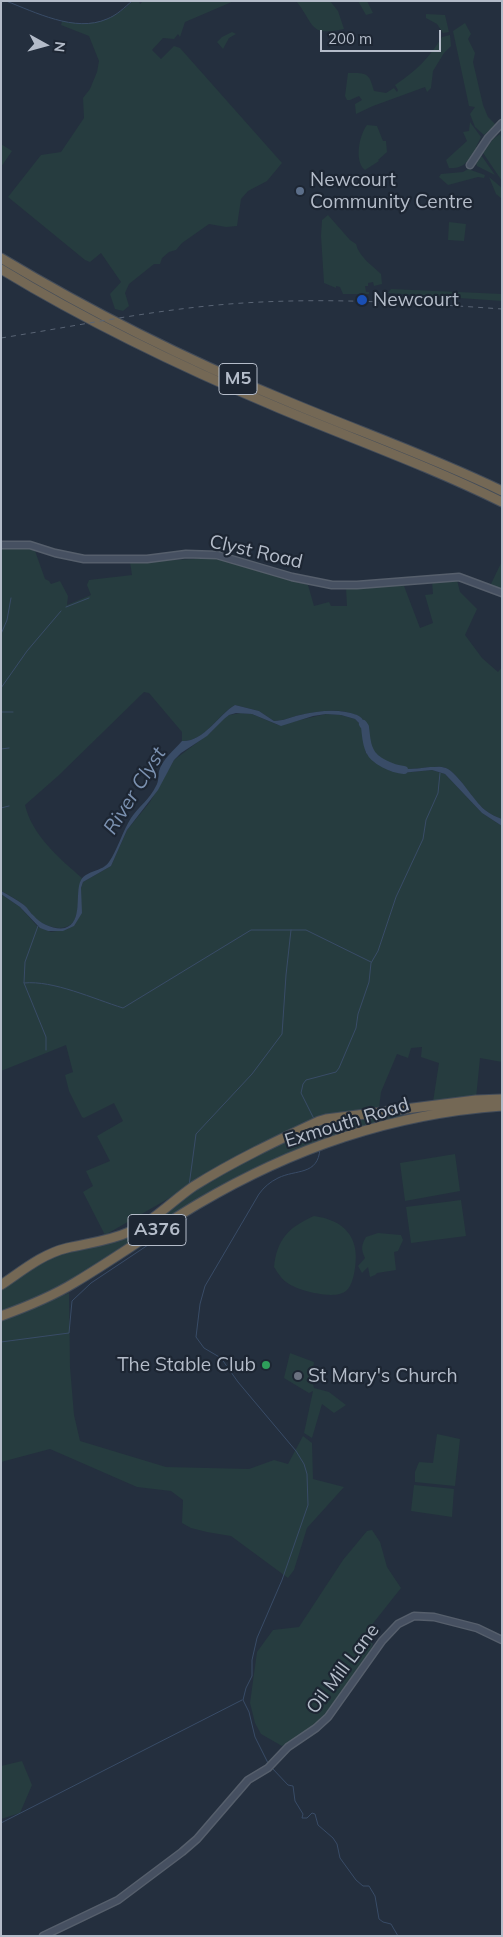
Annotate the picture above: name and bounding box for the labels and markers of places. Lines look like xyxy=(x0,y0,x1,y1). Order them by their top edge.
place label: Newcourt Community Centre xyxy=(310,169,473,213)
marker: Newcourt Community Centre xyxy=(294,185,306,197)
place label: Newcourt xyxy=(373,289,459,311)
marker: Newcourt xyxy=(355,293,369,307)
place label: The Stable Club xyxy=(117,1354,256,1376)
marker: The Stable Club xyxy=(260,1359,272,1371)
place label: St Mary's Church xyxy=(308,1365,458,1387)
marker: St Mary's Church xyxy=(292,1370,304,1382)

